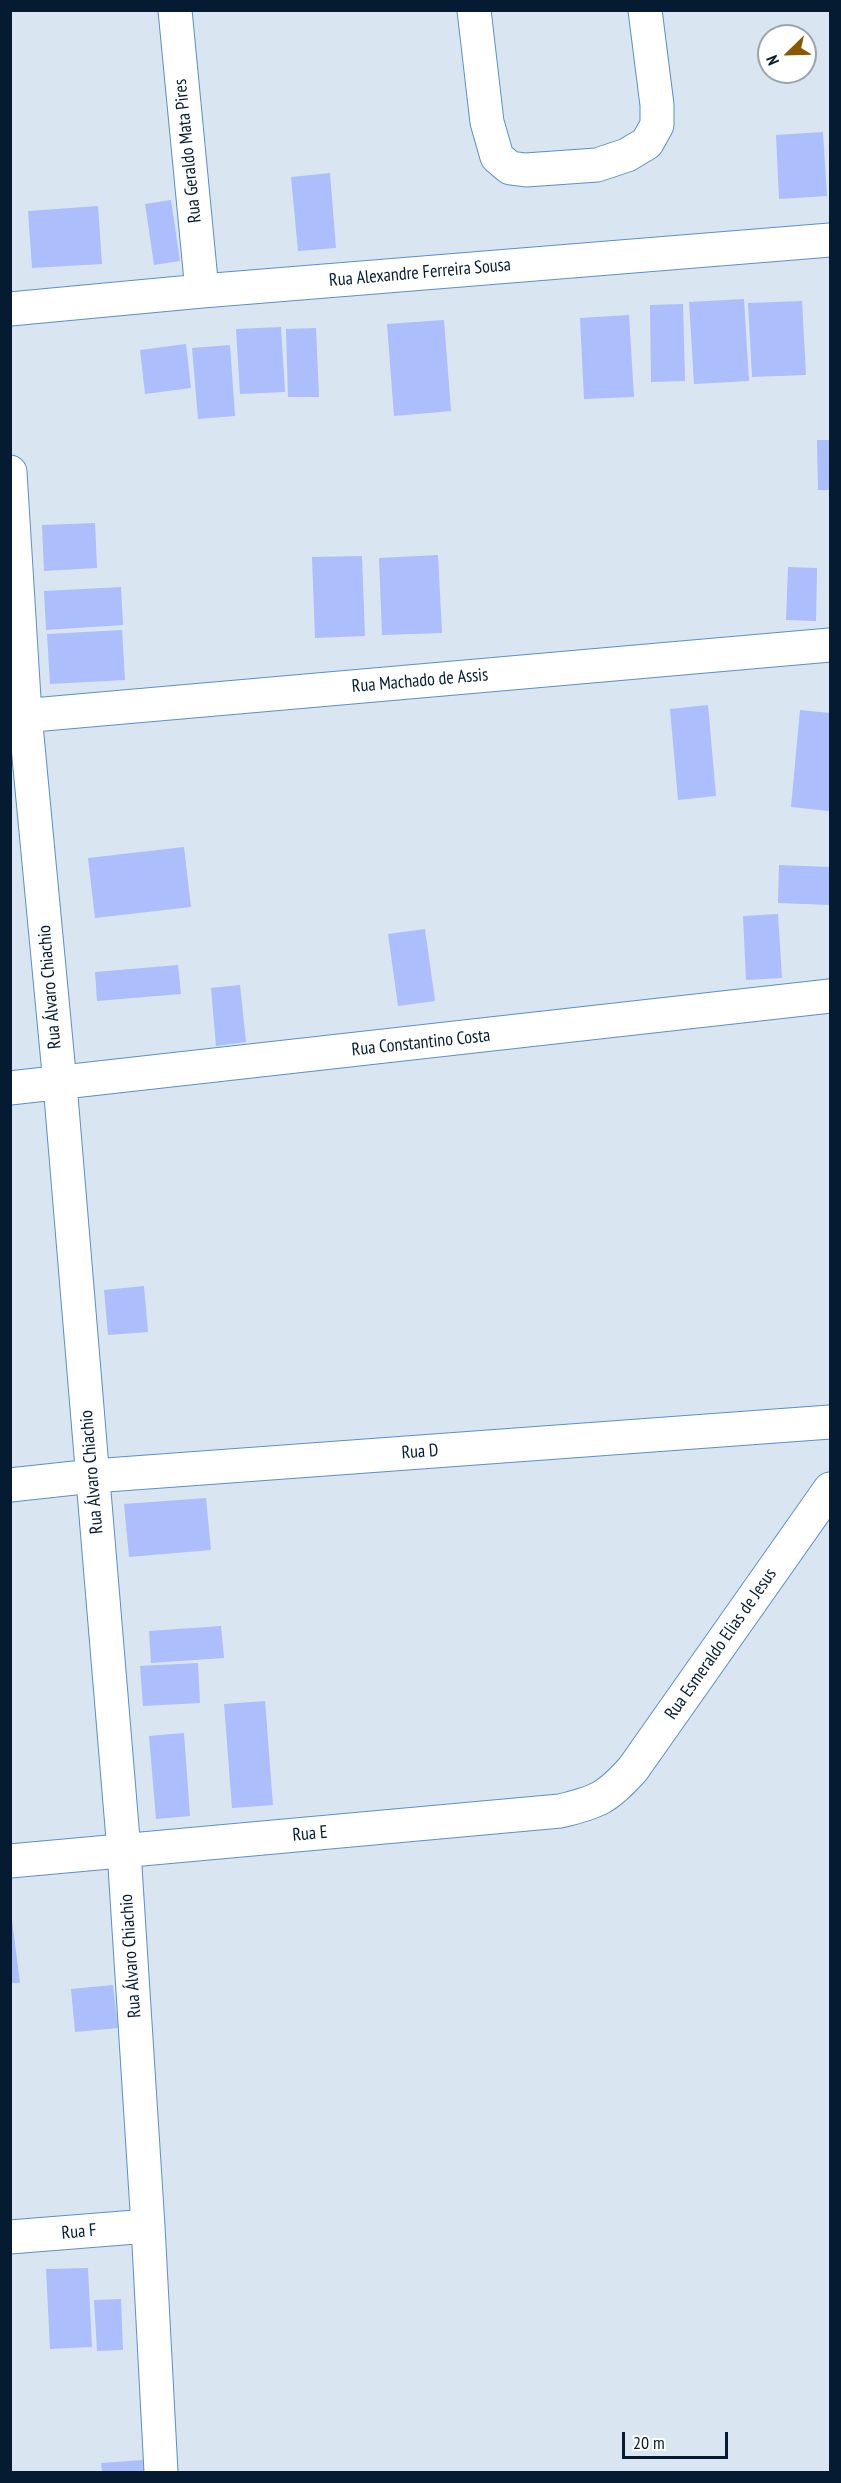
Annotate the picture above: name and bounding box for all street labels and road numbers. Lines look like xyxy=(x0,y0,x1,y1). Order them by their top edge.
street label: Rua Geraldo Mata Pires xyxy=(170,78,206,224)
street label: Rua Alexandre Ferreira Sousa xyxy=(328,254,512,292)
street label: Rua Machado de Assis xyxy=(351,664,489,698)
street label: Rua Álvaro Chiachio xyxy=(34,924,66,1050)
street label: Rua Constantino Costa xyxy=(351,1025,491,1061)
street label: Rua Álvaro Chiachio xyxy=(76,1409,108,1535)
street label: Rua D xyxy=(401,1440,439,1464)
street label: Rua Esmeraldo Elias de Jesus xyxy=(661,1564,781,1724)
street label: Rua E xyxy=(292,1822,328,1846)
street label: Rua Álvaro Chiachio xyxy=(116,1893,146,2019)
street label: Rua F xyxy=(61,2220,97,2244)

